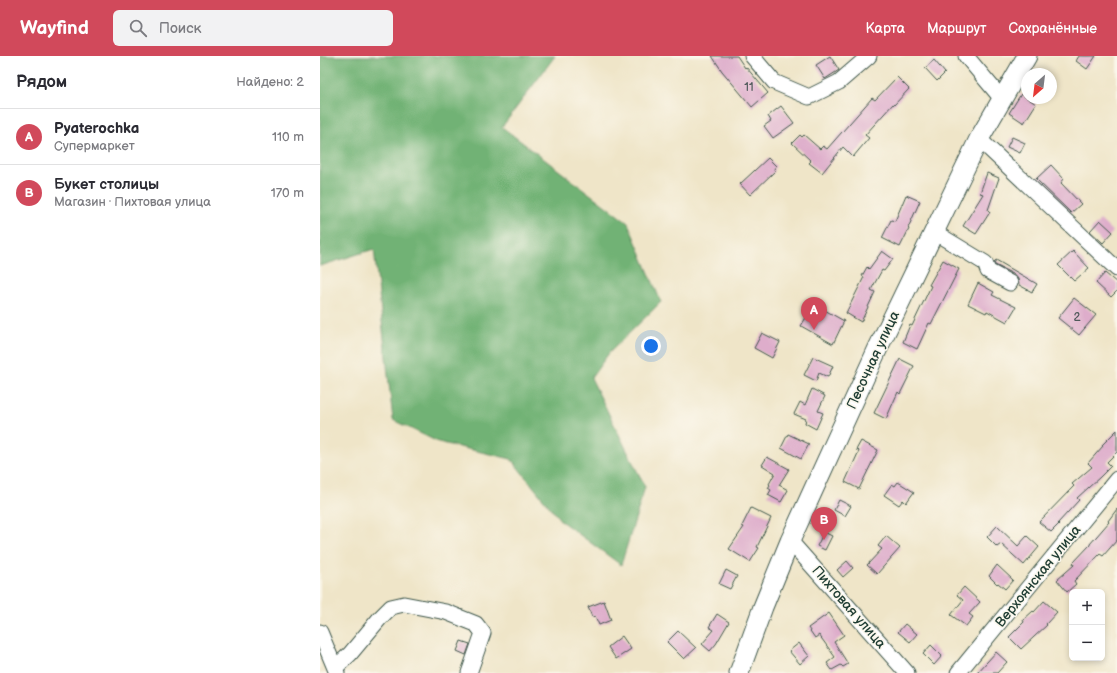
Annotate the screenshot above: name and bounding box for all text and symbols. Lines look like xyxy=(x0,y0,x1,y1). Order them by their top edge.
search box xyxy=(113,10,393,46)
text: Wayfind xyxy=(20,17,89,40)
icon: search xyxy=(127,17,149,39)
text: Поиск xyxy=(159,19,202,38)
text: Карта xyxy=(866,20,905,37)
text: Маршрут xyxy=(927,20,987,37)
text: Сохранённые xyxy=(1009,20,1097,37)
north arrow xyxy=(1021,68,1057,104)
text: Рядом xyxy=(16,72,67,92)
text: Найдено: 2 xyxy=(236,74,304,90)
house number: 11 xyxy=(744,80,754,95)
text: Pyaterochka xyxy=(54,119,139,138)
text: A xyxy=(25,129,33,145)
text: 110 m xyxy=(272,129,304,145)
text: Супермаркет xyxy=(54,138,135,154)
text: Букет столицы xyxy=(54,175,159,194)
text: B xyxy=(24,185,34,201)
text: 170 m xyxy=(271,185,304,201)
text: Магазин · Пихтовая улица xyxy=(54,194,211,210)
pin: A xyxy=(801,297,827,330)
street label: Песочная улица xyxy=(843,308,903,412)
house number: 2 xyxy=(1073,310,1081,325)
your location xyxy=(641,336,661,356)
pin: B xyxy=(811,507,837,540)
street label: Верхоянская улица xyxy=(992,521,1085,630)
street label: Пихтовая улица xyxy=(808,562,890,652)
map controls xyxy=(1069,589,1105,661)
button: + xyxy=(1069,589,1105,625)
button: − xyxy=(1069,625,1105,661)

